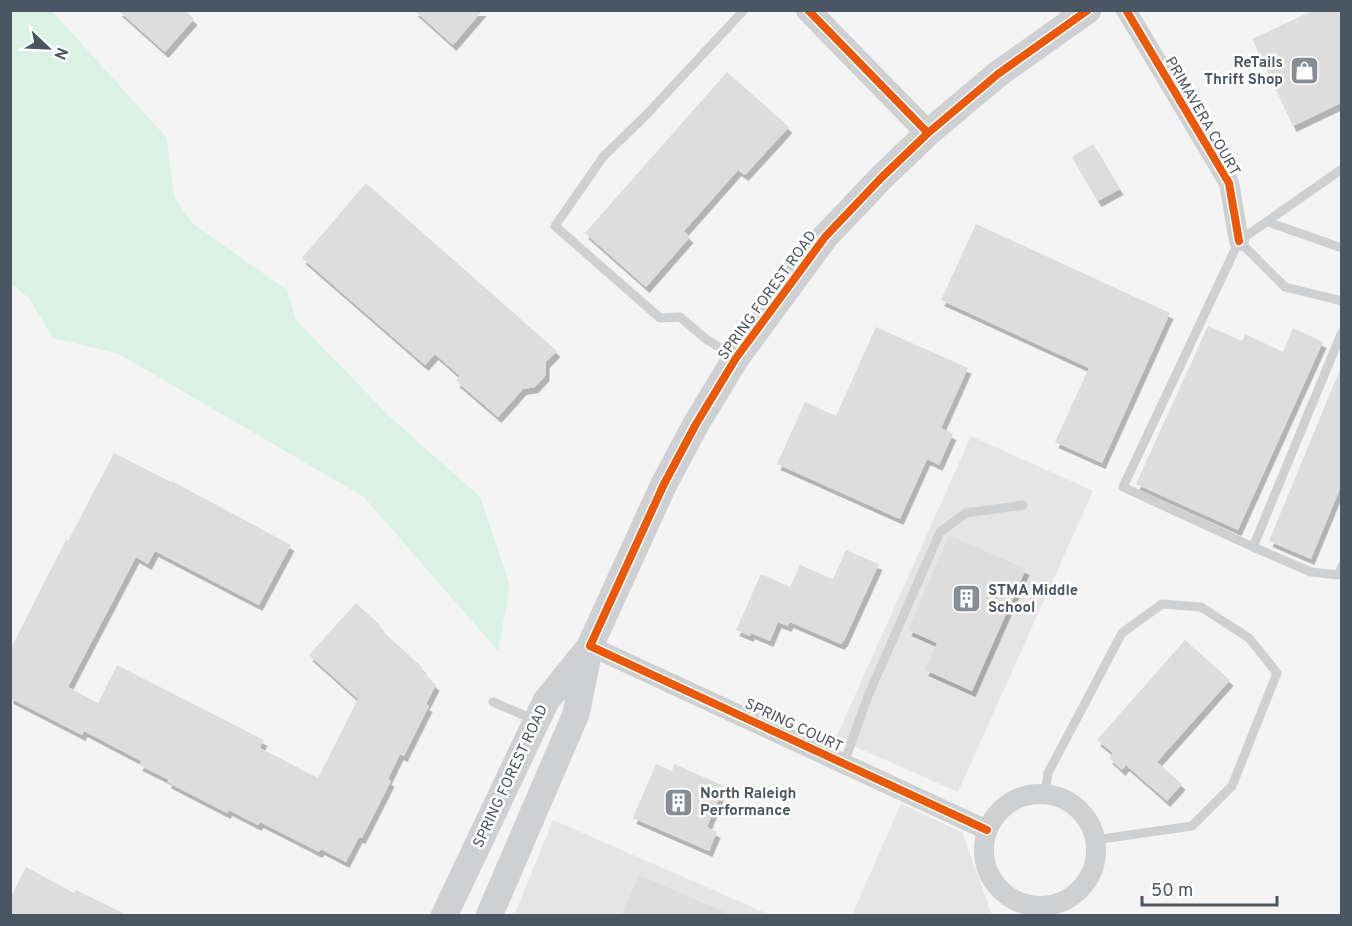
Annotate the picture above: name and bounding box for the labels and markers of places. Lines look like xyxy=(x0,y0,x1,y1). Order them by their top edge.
place label: ReTails Thrift Shop xyxy=(1204,54,1283,90)
shop icon: ReTails Thrift Shop xyxy=(1288,55,1320,87)
place label: STMA Middle School xyxy=(988,582,1078,618)
building icon: STMA Middle School xyxy=(951,583,983,615)
place label: North Raleigh Performance xyxy=(700,785,797,821)
building icon: North Raleigh Performance xyxy=(663,786,695,818)

